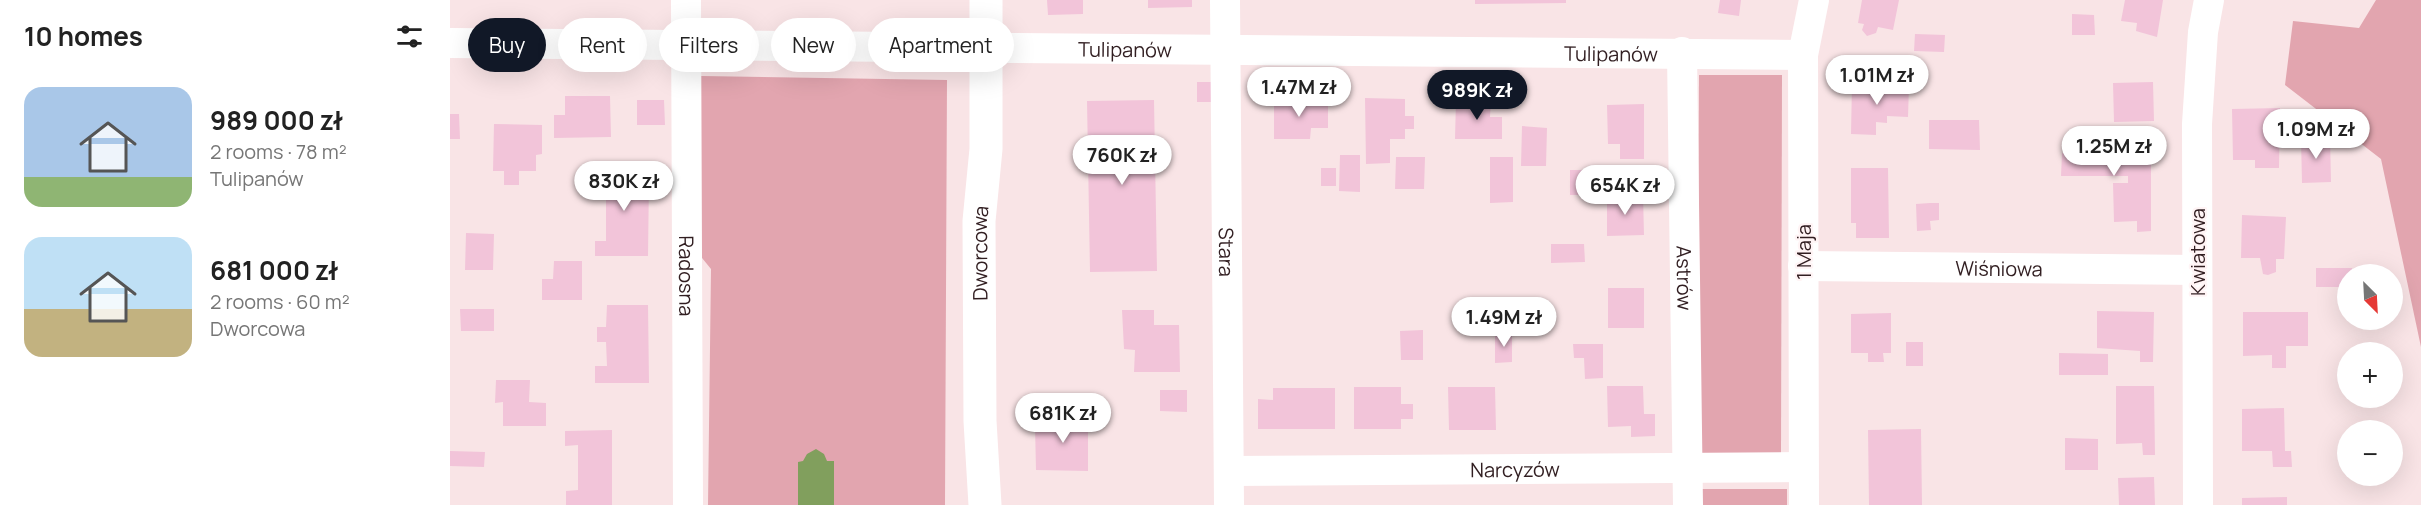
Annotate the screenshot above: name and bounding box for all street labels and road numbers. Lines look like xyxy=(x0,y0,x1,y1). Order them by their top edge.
street label: Tulipanów xyxy=(1078,35,1172,63)
street label: Tulipanów xyxy=(1564,39,1658,67)
street label: Dworcowa xyxy=(965,204,994,301)
street label: Kwiatowa xyxy=(2184,208,2211,296)
street label: 1 Maja xyxy=(1790,224,1817,280)
street label: Stara xyxy=(1213,227,1241,277)
street label: Radosna xyxy=(673,236,701,316)
street label: Astrów xyxy=(1671,245,1699,311)
street label: Wiśniowa xyxy=(1955,254,2043,282)
street label: Narcyzów xyxy=(1470,455,1560,483)

